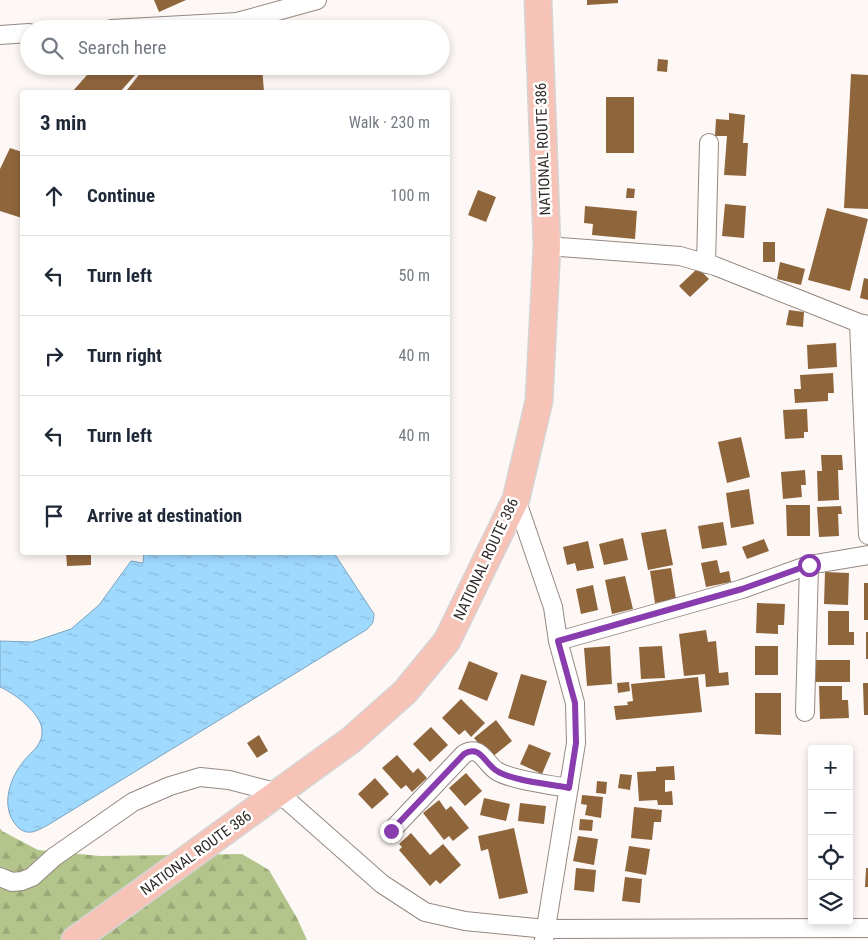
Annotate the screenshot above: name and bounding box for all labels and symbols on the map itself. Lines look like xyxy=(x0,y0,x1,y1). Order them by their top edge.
street label: NATIONAL ROUTE 386 xyxy=(532,82,554,216)
street label: NATIONAL ROUTE 386 xyxy=(450,495,522,623)
route start xyxy=(798,554,821,577)
street label: NATIONAL ROUTE 386 xyxy=(137,807,255,899)
route end xyxy=(380,820,403,843)

